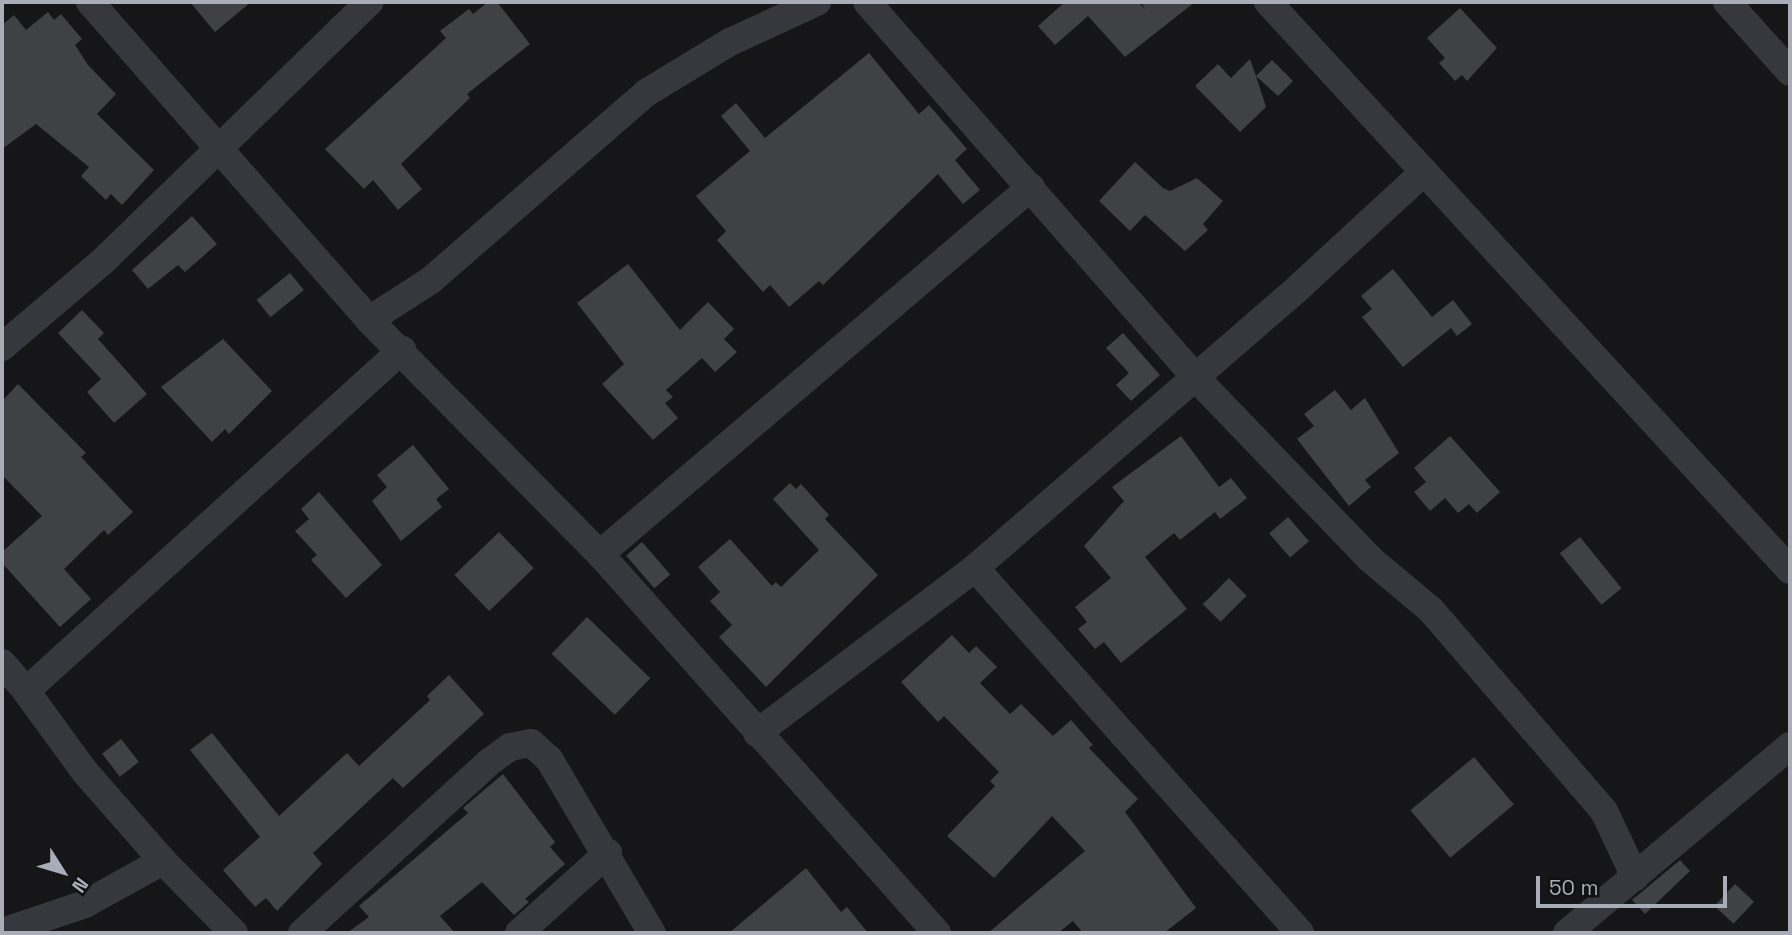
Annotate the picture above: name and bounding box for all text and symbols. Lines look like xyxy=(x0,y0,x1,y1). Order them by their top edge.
north arrow xyxy=(28,837,98,907)
scale bar xyxy=(1540,862,1731,906)
text: N xyxy=(66,872,94,898)
text: 50 m xyxy=(1549,874,1599,901)

